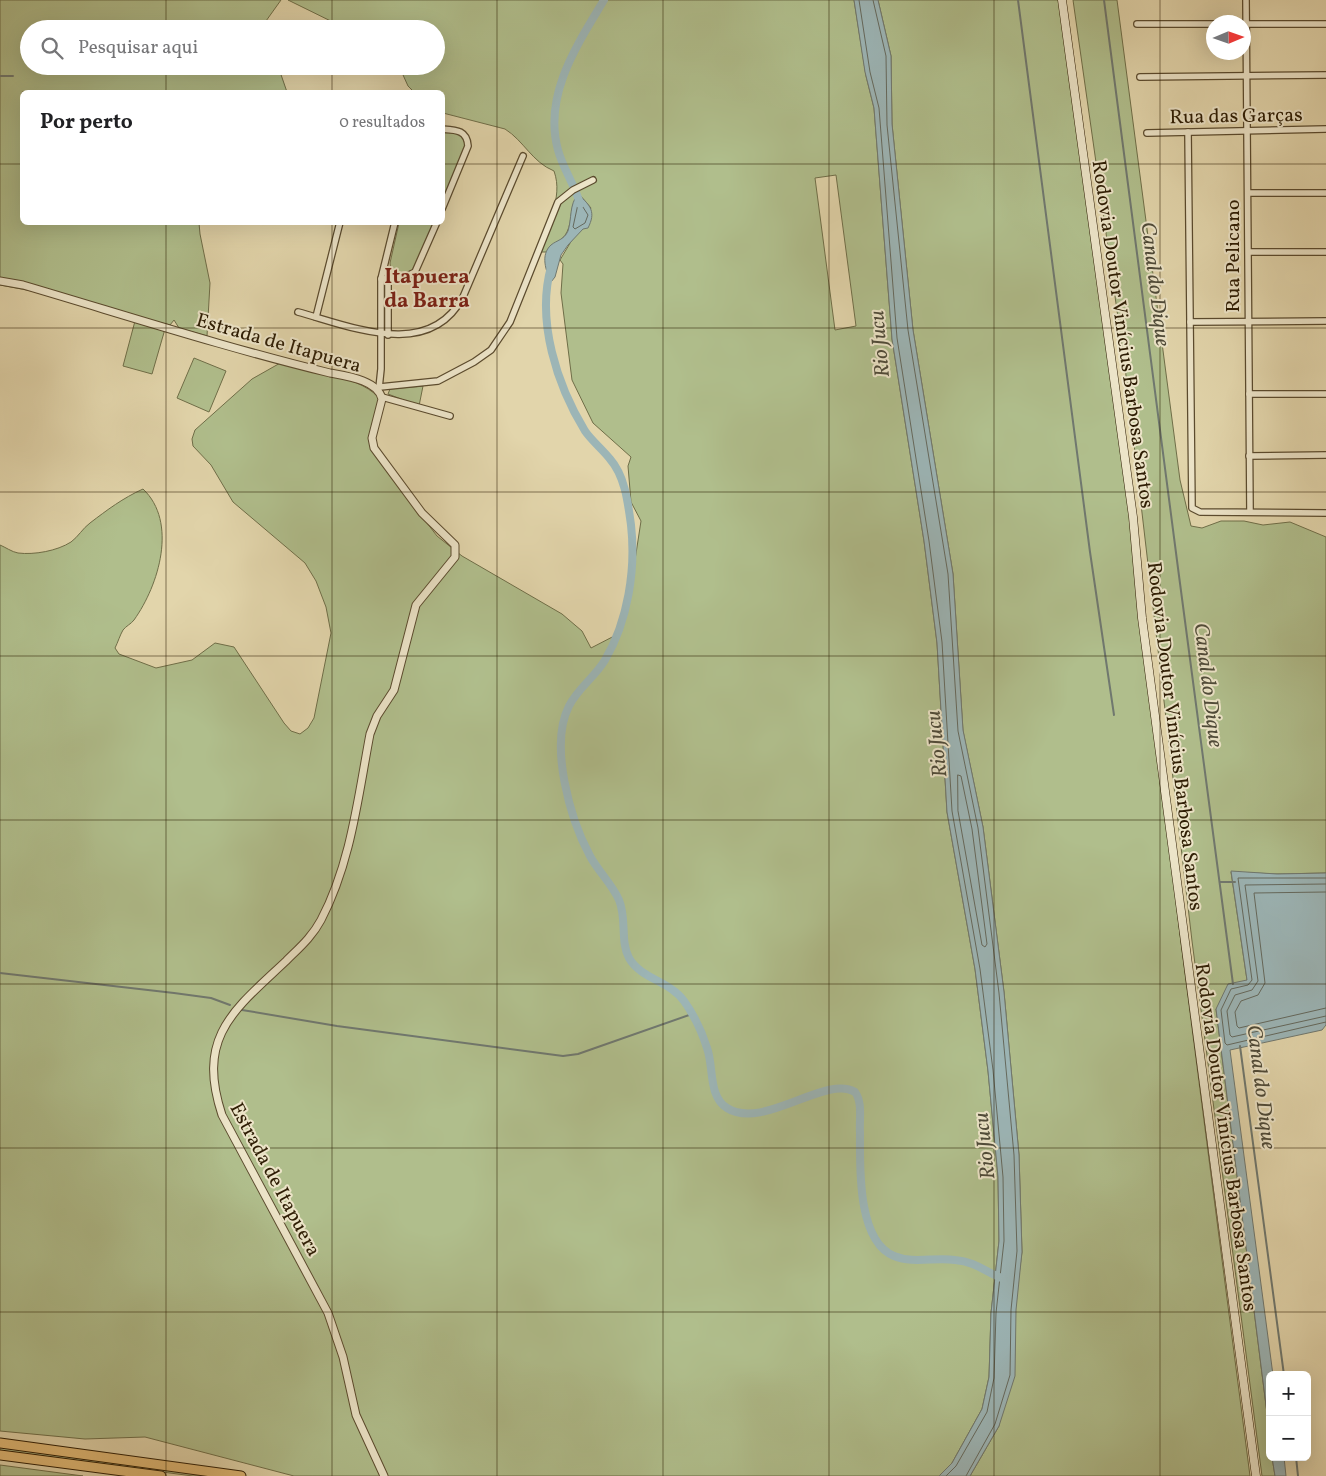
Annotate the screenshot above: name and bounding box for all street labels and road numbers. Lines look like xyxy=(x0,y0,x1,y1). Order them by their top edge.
street label: Rua das Garças xyxy=(1169,102,1303,132)
street label: Rodovia Doutor Vinícius Barbosa Santos xyxy=(1084,158,1160,510)
street label: Rua Pelicano xyxy=(1220,199,1248,313)
street label: Estrada de Itapuera xyxy=(193,307,364,381)
street label: Rodovia Doutor Vinícius Barbosa Santos xyxy=(1139,560,1209,912)
street label: Rodovia Doutor Vinícius Barbosa Santos xyxy=(1187,961,1263,1313)
street label: Estrada de Itapuera xyxy=(222,1098,327,1262)

